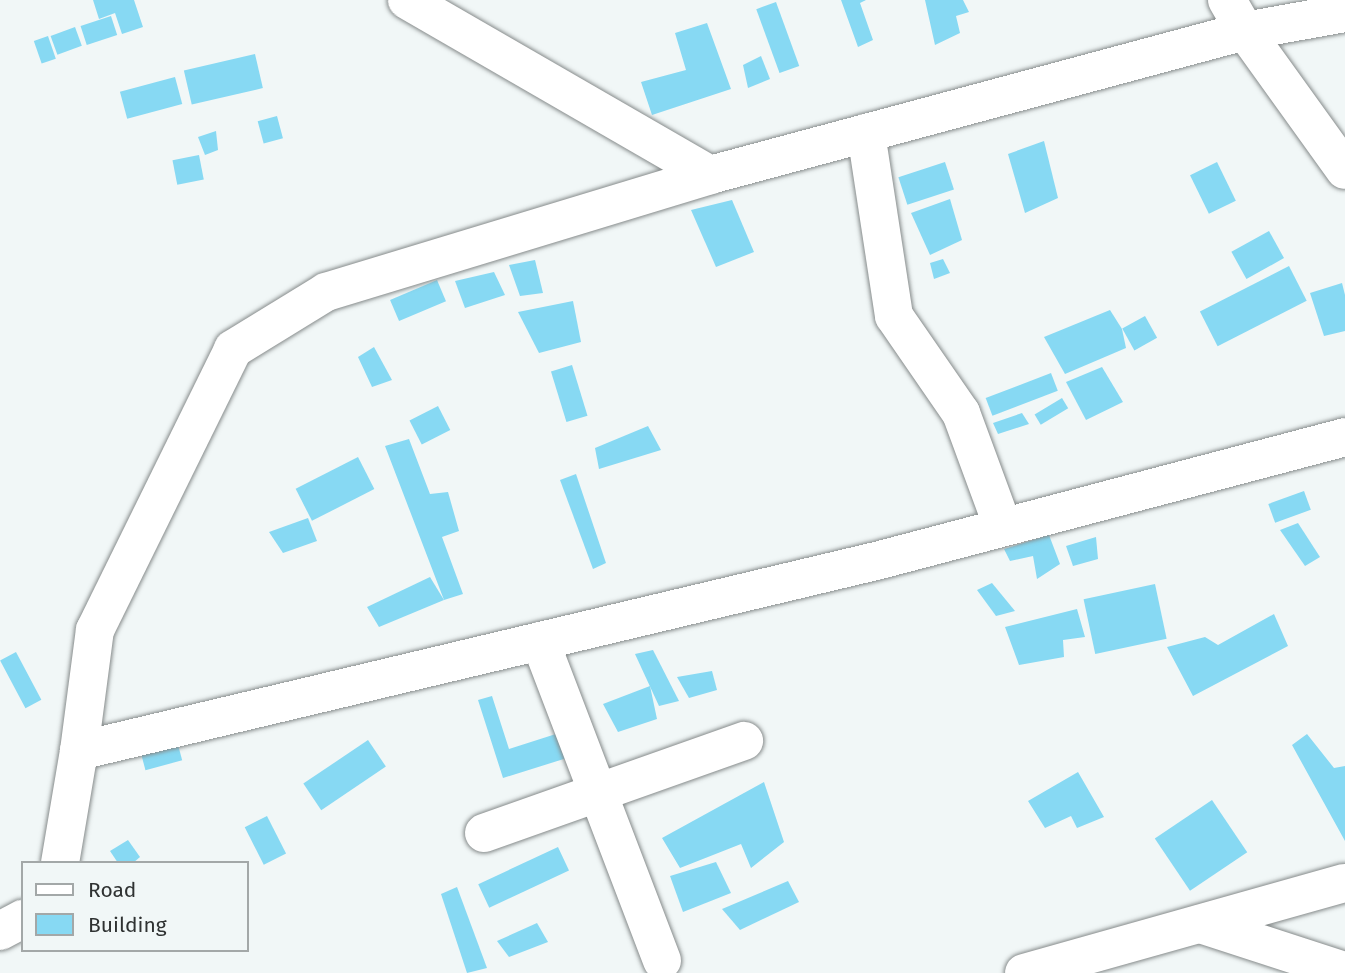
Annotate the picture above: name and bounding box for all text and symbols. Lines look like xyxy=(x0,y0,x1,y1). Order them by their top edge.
legend xyxy=(21,861,248,952)
text: Road xyxy=(88,877,136,903)
text: Building xyxy=(88,912,167,938)

